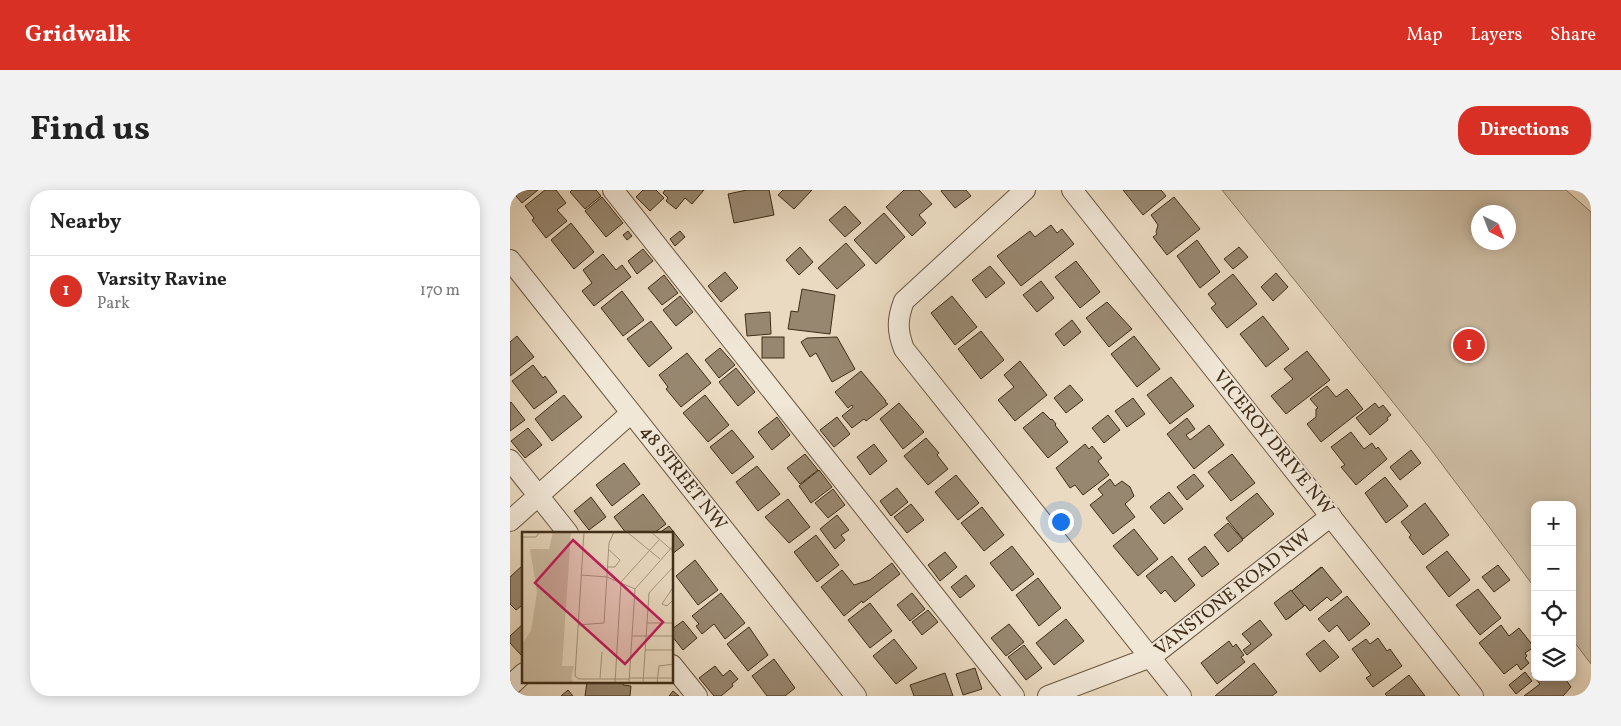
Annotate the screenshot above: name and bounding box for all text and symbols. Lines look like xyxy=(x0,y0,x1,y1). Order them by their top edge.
text: Gridwalk xyxy=(25,18,131,52)
text: Map xyxy=(1406,23,1442,48)
text: Layers xyxy=(1470,23,1522,48)
text: Share xyxy=(1550,23,1596,48)
text: Find us xyxy=(30,106,150,154)
button: Directions xyxy=(1458,106,1591,155)
north arrow xyxy=(1471,205,1516,250)
text: Nearby xyxy=(50,208,121,237)
text: Varsity Ravine xyxy=(97,267,227,293)
text: 1 xyxy=(63,280,69,302)
text: 170 m xyxy=(420,280,460,302)
text: Park xyxy=(97,293,130,315)
pin: 1 xyxy=(1453,326,1485,364)
street label: VICEROY DRIVE NW xyxy=(1206,365,1340,521)
street label: 48 STREET NW xyxy=(633,420,733,536)
map controls xyxy=(1531,501,1576,681)
button: + xyxy=(1531,501,1576,546)
your location xyxy=(1048,509,1074,535)
street label: VANSTONE ROAD NW xyxy=(1149,523,1317,663)
inset map xyxy=(522,532,674,683)
button: − xyxy=(1531,546,1576,591)
button: locate xyxy=(1531,591,1576,636)
button: layers xyxy=(1531,636,1576,681)

